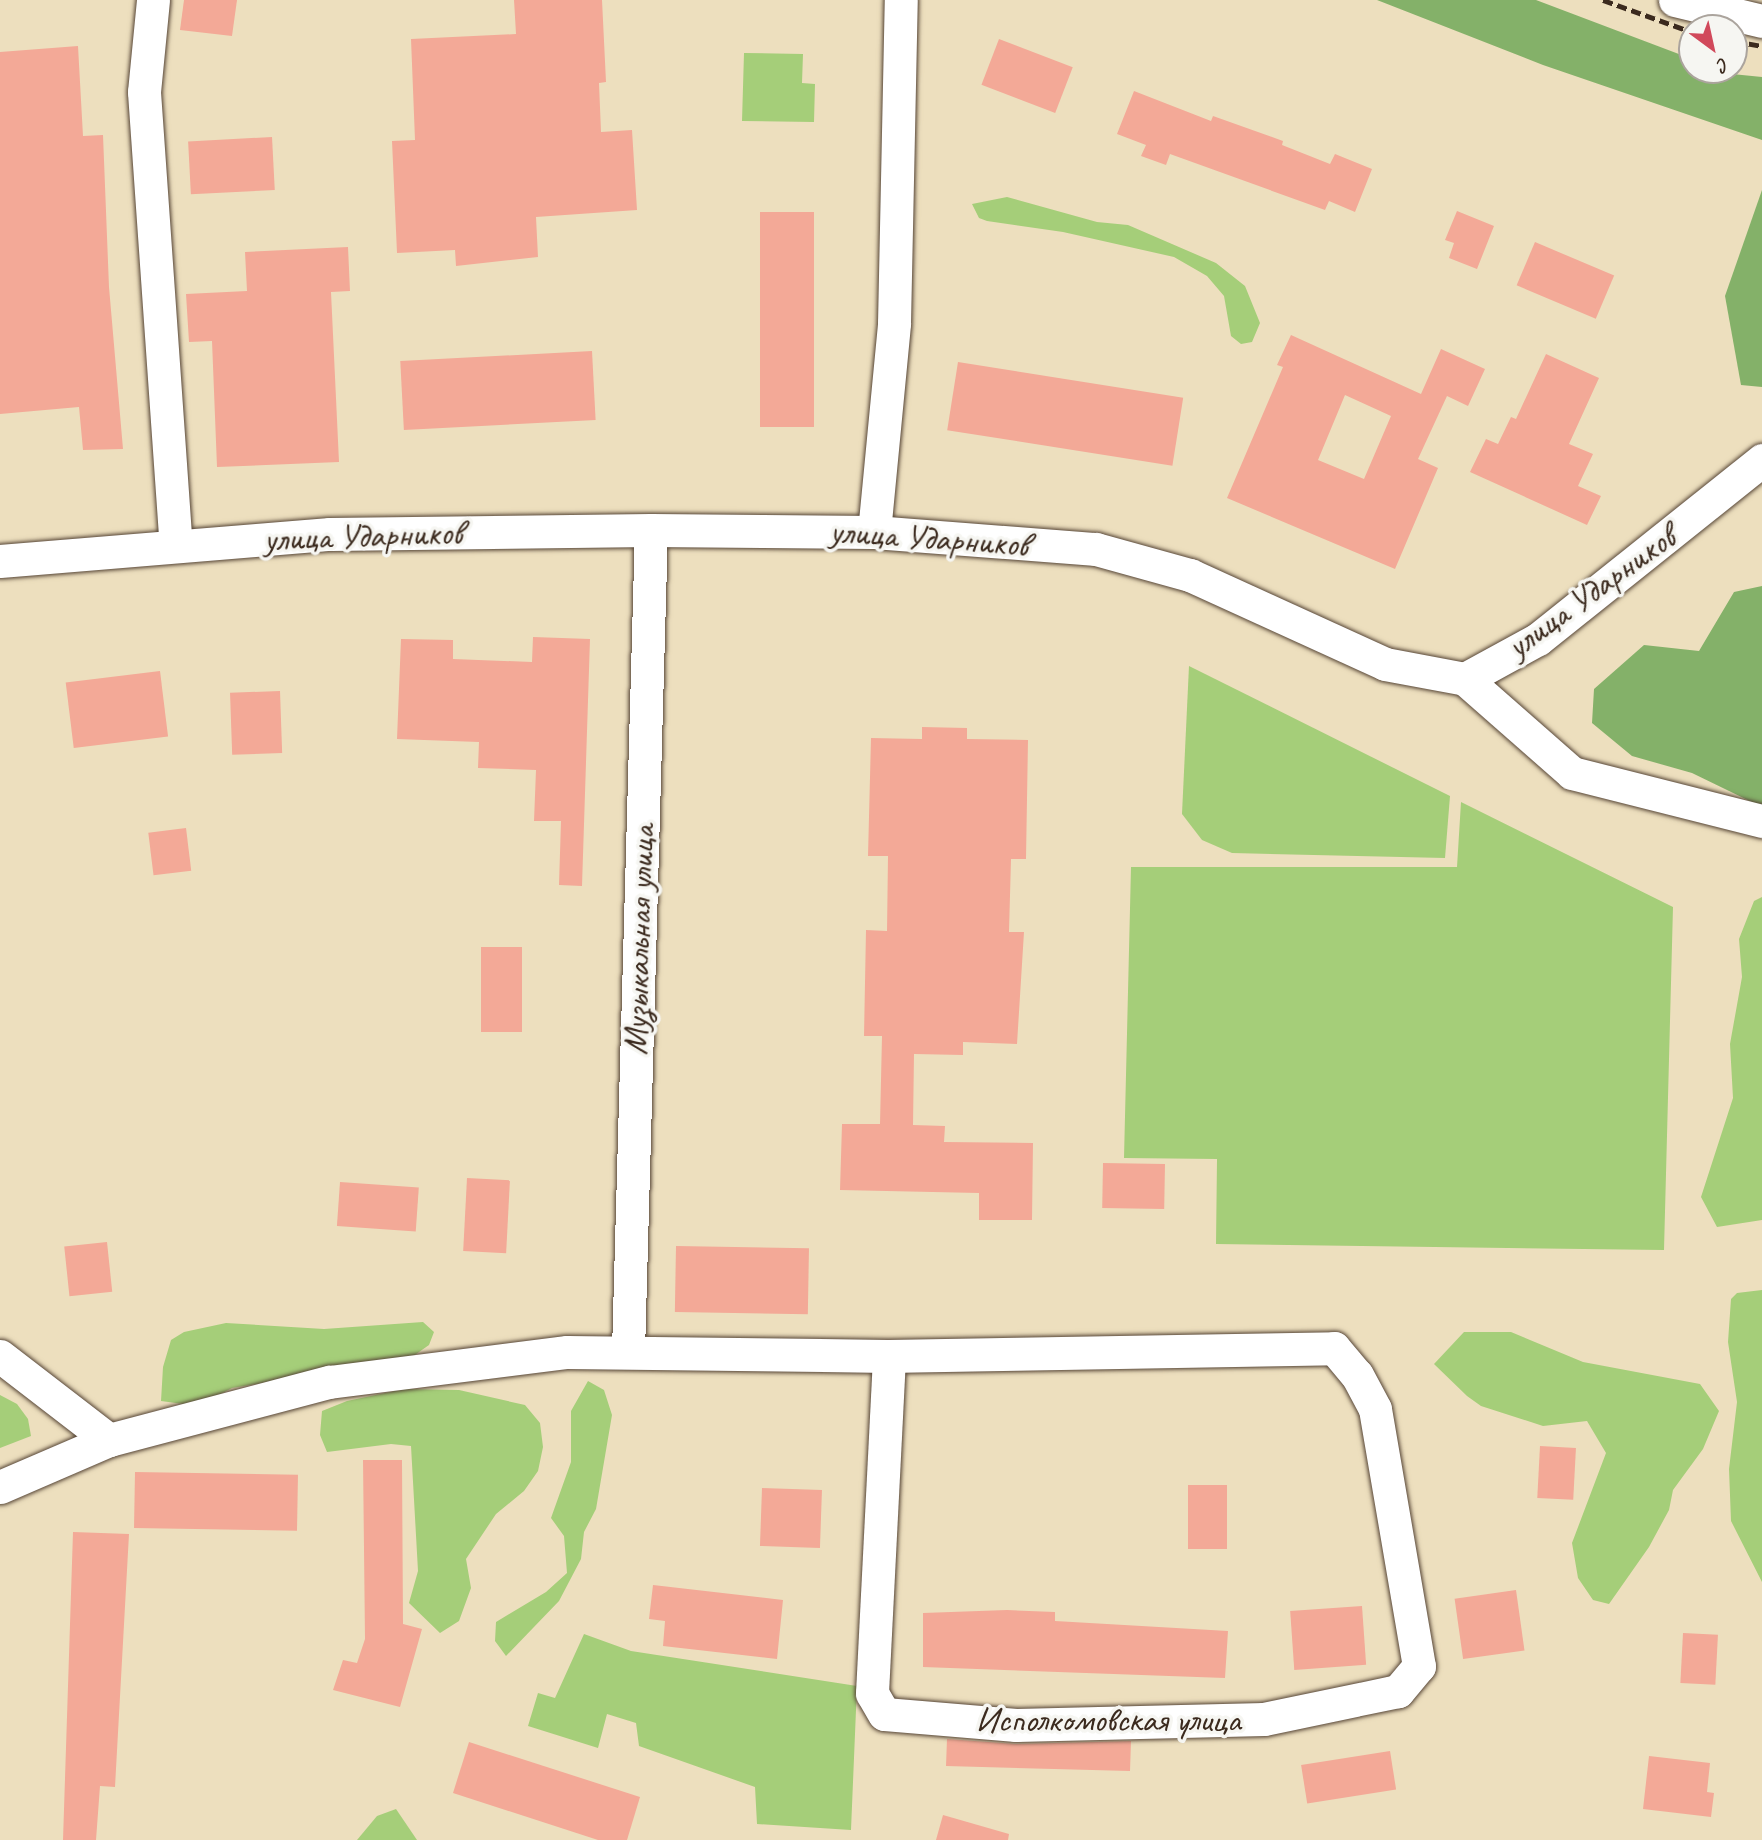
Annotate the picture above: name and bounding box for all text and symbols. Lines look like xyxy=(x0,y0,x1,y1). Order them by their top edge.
north arrow xyxy=(1678,14,1748,84)
text: С xyxy=(1713,52,1734,78)
street label: улица Ударников xyxy=(828,510,1030,566)
street label: улица Ударников xyxy=(263,512,463,560)
street label: улица Ударников xyxy=(1498,516,1684,668)
street label: Музыкальная улица xyxy=(614,824,664,1056)
street label: Исполкомовская улица xyxy=(974,1699,1242,1741)

